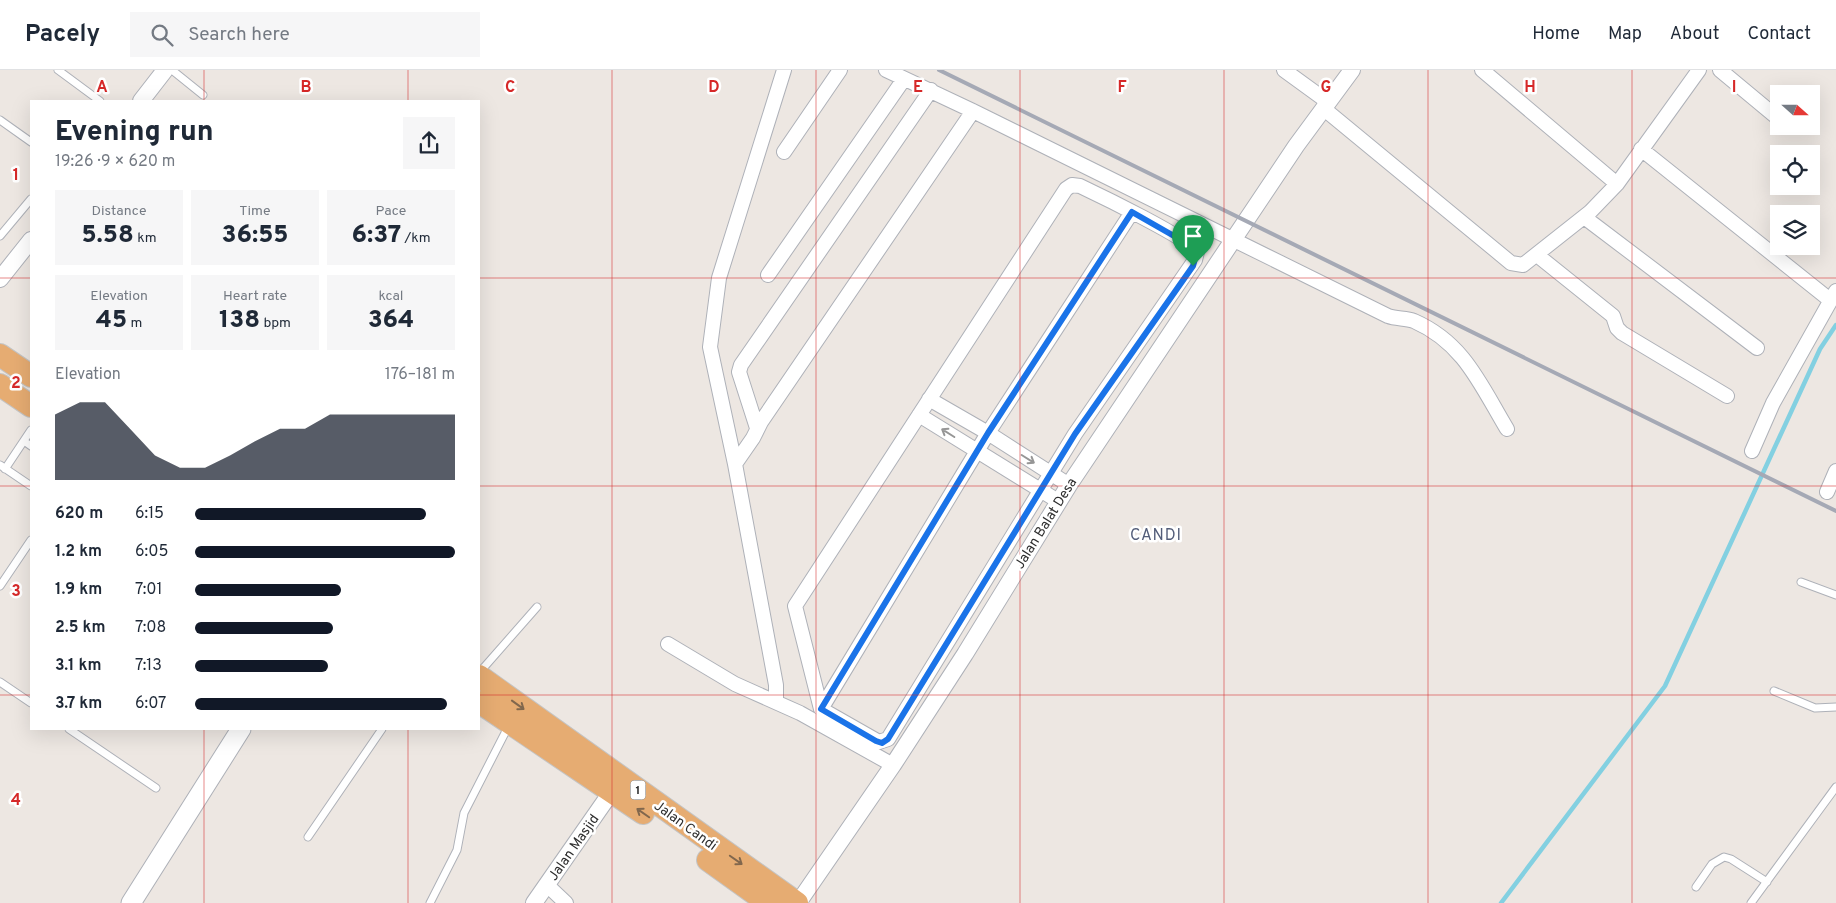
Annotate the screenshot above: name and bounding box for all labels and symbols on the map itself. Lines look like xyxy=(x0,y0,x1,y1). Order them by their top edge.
text: A xyxy=(96,78,108,98)
text: B xyxy=(300,78,312,98)
text: C xyxy=(505,78,515,98)
text: D xyxy=(708,78,720,98)
text: E xyxy=(913,78,923,98)
text: F xyxy=(1117,78,1127,98)
text: G xyxy=(1321,78,1331,98)
text: H xyxy=(1524,78,1536,98)
text: I xyxy=(1732,78,1736,98)
north arrow xyxy=(1770,85,1820,135)
text: 1 xyxy=(13,166,19,186)
pin xyxy=(1172,215,1214,266)
text: 2 xyxy=(11,374,21,394)
one-way arrow xyxy=(942,428,956,438)
one-way arrow xyxy=(1021,454,1035,464)
street label: Jalan Balat Desa xyxy=(1011,475,1081,572)
district label: CANDI xyxy=(1130,526,1182,546)
text: 3 xyxy=(11,582,21,602)
one-way arrow xyxy=(511,700,525,710)
road number: 1 xyxy=(630,780,646,800)
text: 4 xyxy=(11,791,21,811)
street label: Jalan Candi xyxy=(650,798,720,855)
one-way arrow xyxy=(636,808,650,818)
street label: Jalan Masjid xyxy=(545,811,603,884)
one-way arrow xyxy=(729,855,743,865)

